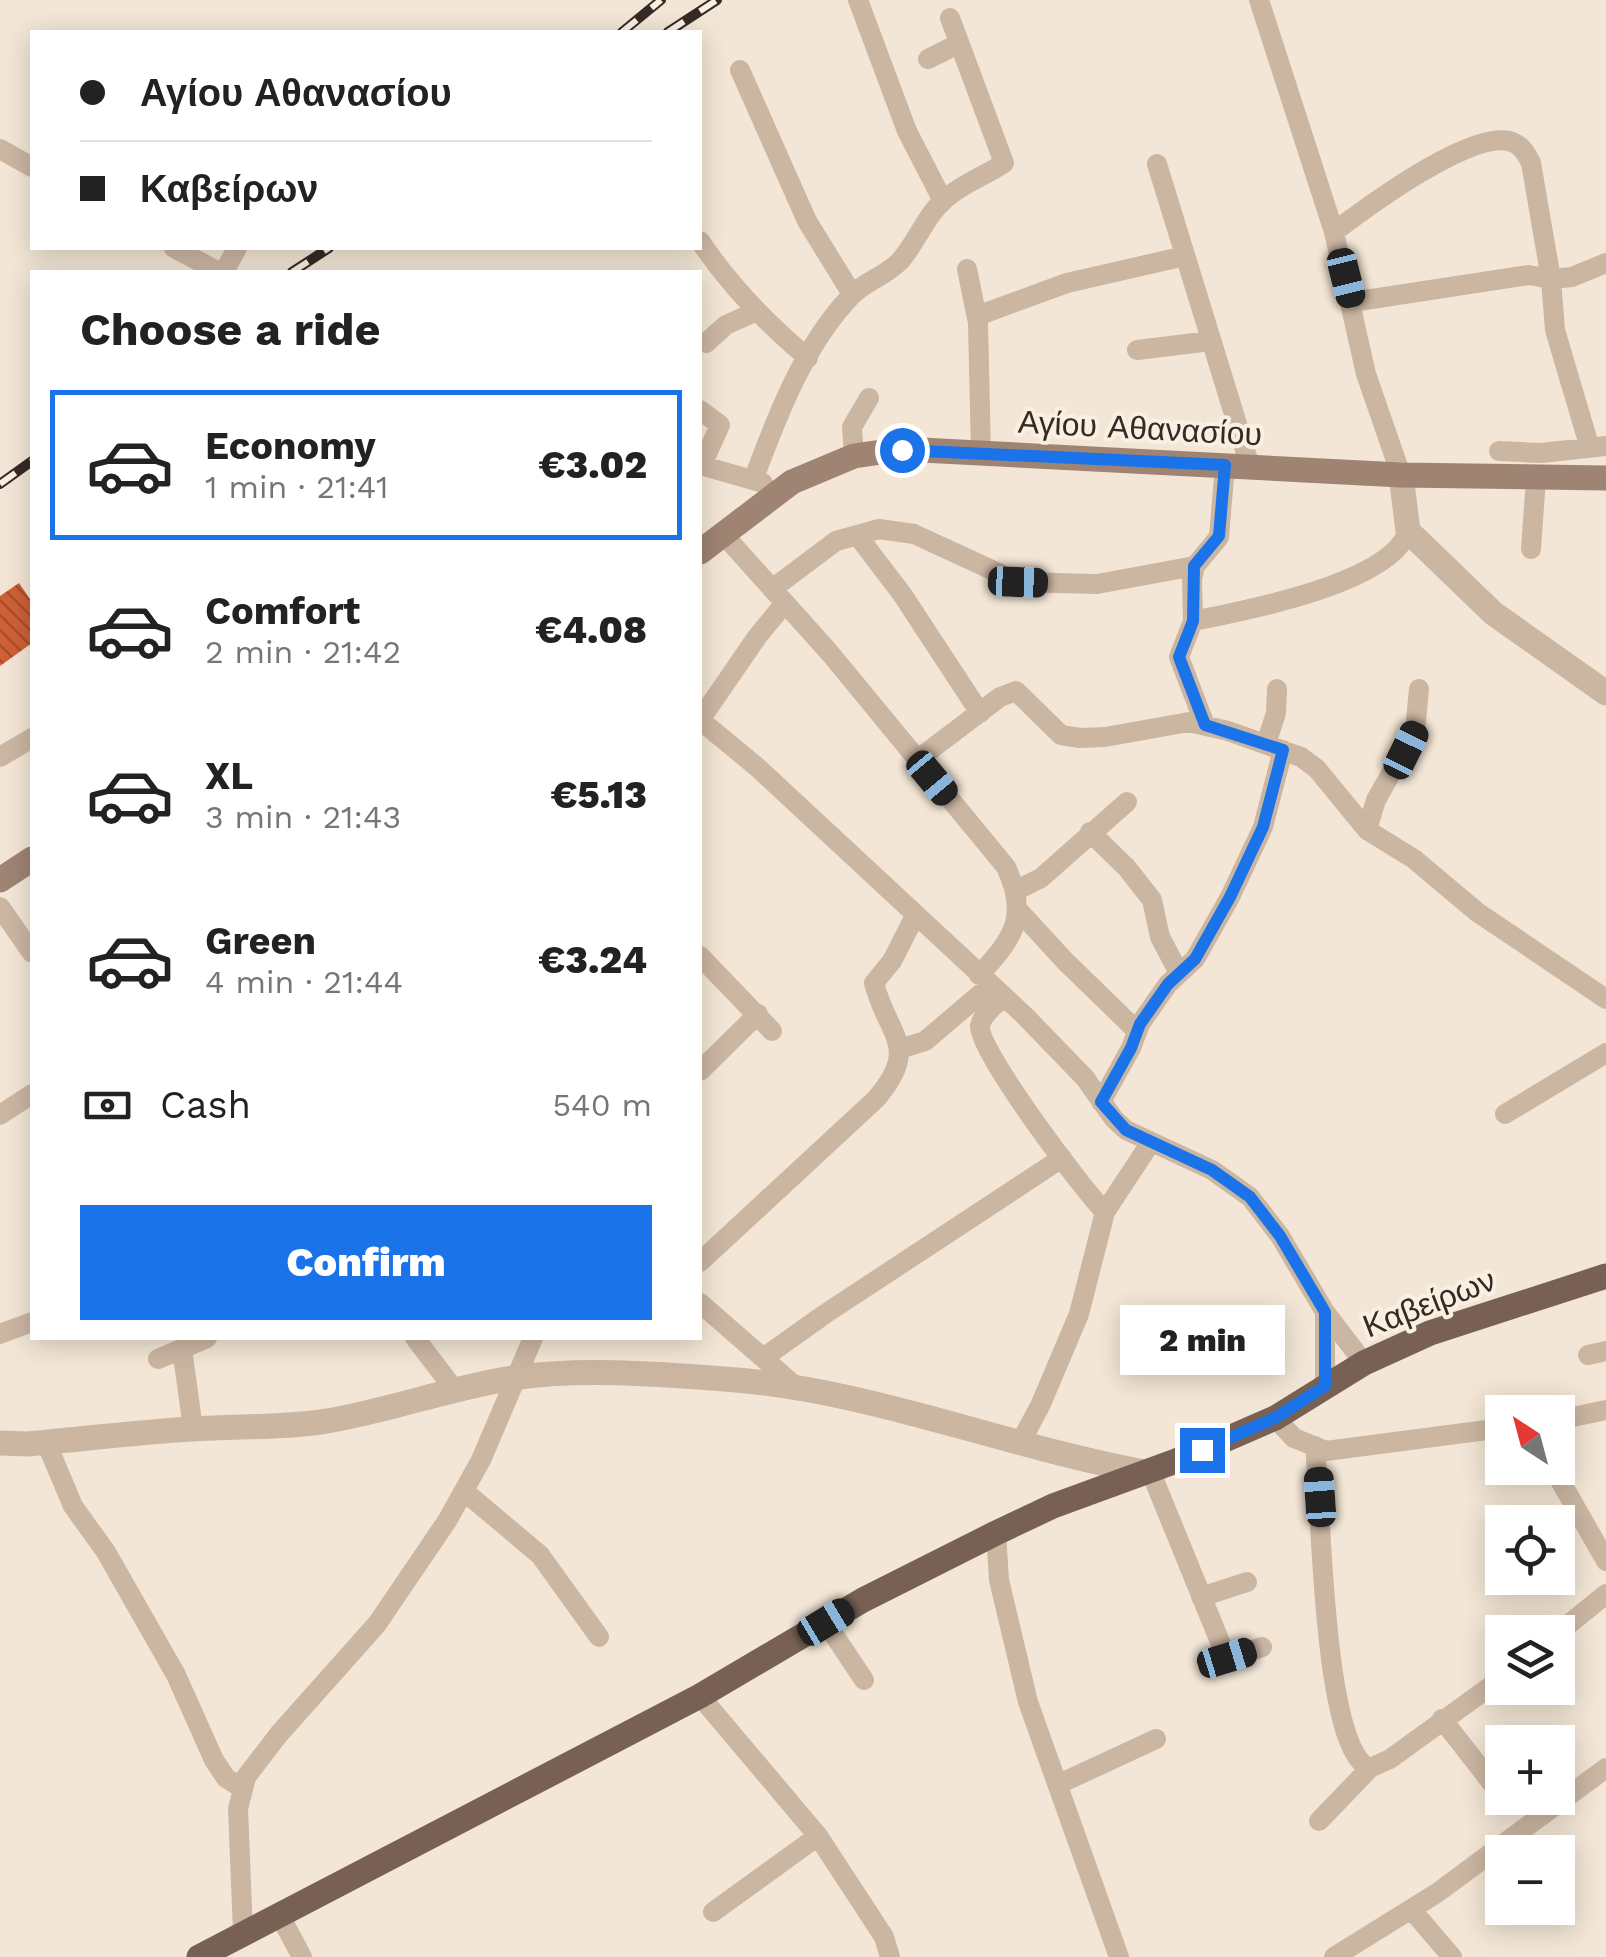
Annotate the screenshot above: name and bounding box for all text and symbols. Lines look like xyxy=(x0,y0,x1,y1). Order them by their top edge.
text: Αγίου Αθανασίου xyxy=(140,71,452,115)
text: Καβείρων xyxy=(140,167,318,211)
car xyxy=(1324,245,1368,311)
text: Choose a ride xyxy=(80,303,380,356)
street label: Αγίου Αθανασίου xyxy=(1017,403,1263,453)
icon: car xyxy=(85,420,175,510)
text: Economy xyxy=(205,424,376,468)
route start xyxy=(880,428,925,473)
text: €3.02 xyxy=(539,443,647,487)
text: 1 min · 21:41 xyxy=(205,468,388,506)
car xyxy=(987,566,1049,598)
icon: car xyxy=(85,585,175,675)
text: Comfort xyxy=(205,589,360,633)
text: €4.08 xyxy=(535,608,647,652)
text: 2 min · 21:42 xyxy=(205,633,401,671)
car xyxy=(1379,716,1433,784)
car xyxy=(901,745,963,811)
icon: car xyxy=(85,750,175,840)
text: XL xyxy=(205,754,253,798)
text: €5.13 xyxy=(551,773,647,817)
text: 3 min · 21:43 xyxy=(205,798,401,836)
icon: car xyxy=(85,915,175,1005)
text: Green xyxy=(205,919,316,963)
text: €3.24 xyxy=(539,938,647,982)
text: 4 min · 21:44 xyxy=(205,963,403,1001)
icon: cash xyxy=(80,1078,135,1133)
text: Cash xyxy=(160,1083,251,1127)
text: 540 m xyxy=(553,1086,652,1124)
button: Confirm xyxy=(80,1205,652,1320)
street label: Καβείρων xyxy=(1358,1260,1500,1346)
callout: 2 min xyxy=(1120,1305,1284,1375)
text: 2 min xyxy=(1159,1321,1246,1359)
north arrow xyxy=(1485,1395,1575,1485)
map controls xyxy=(1485,1395,1575,1925)
route end xyxy=(1180,1428,1225,1473)
car xyxy=(1303,1466,1337,1528)
button: locate xyxy=(1485,1505,1575,1595)
car xyxy=(793,1594,859,1650)
button: layers xyxy=(1485,1615,1575,1705)
car xyxy=(1194,1635,1260,1681)
button: + xyxy=(1485,1725,1575,1815)
button: − xyxy=(1485,1835,1575,1925)

